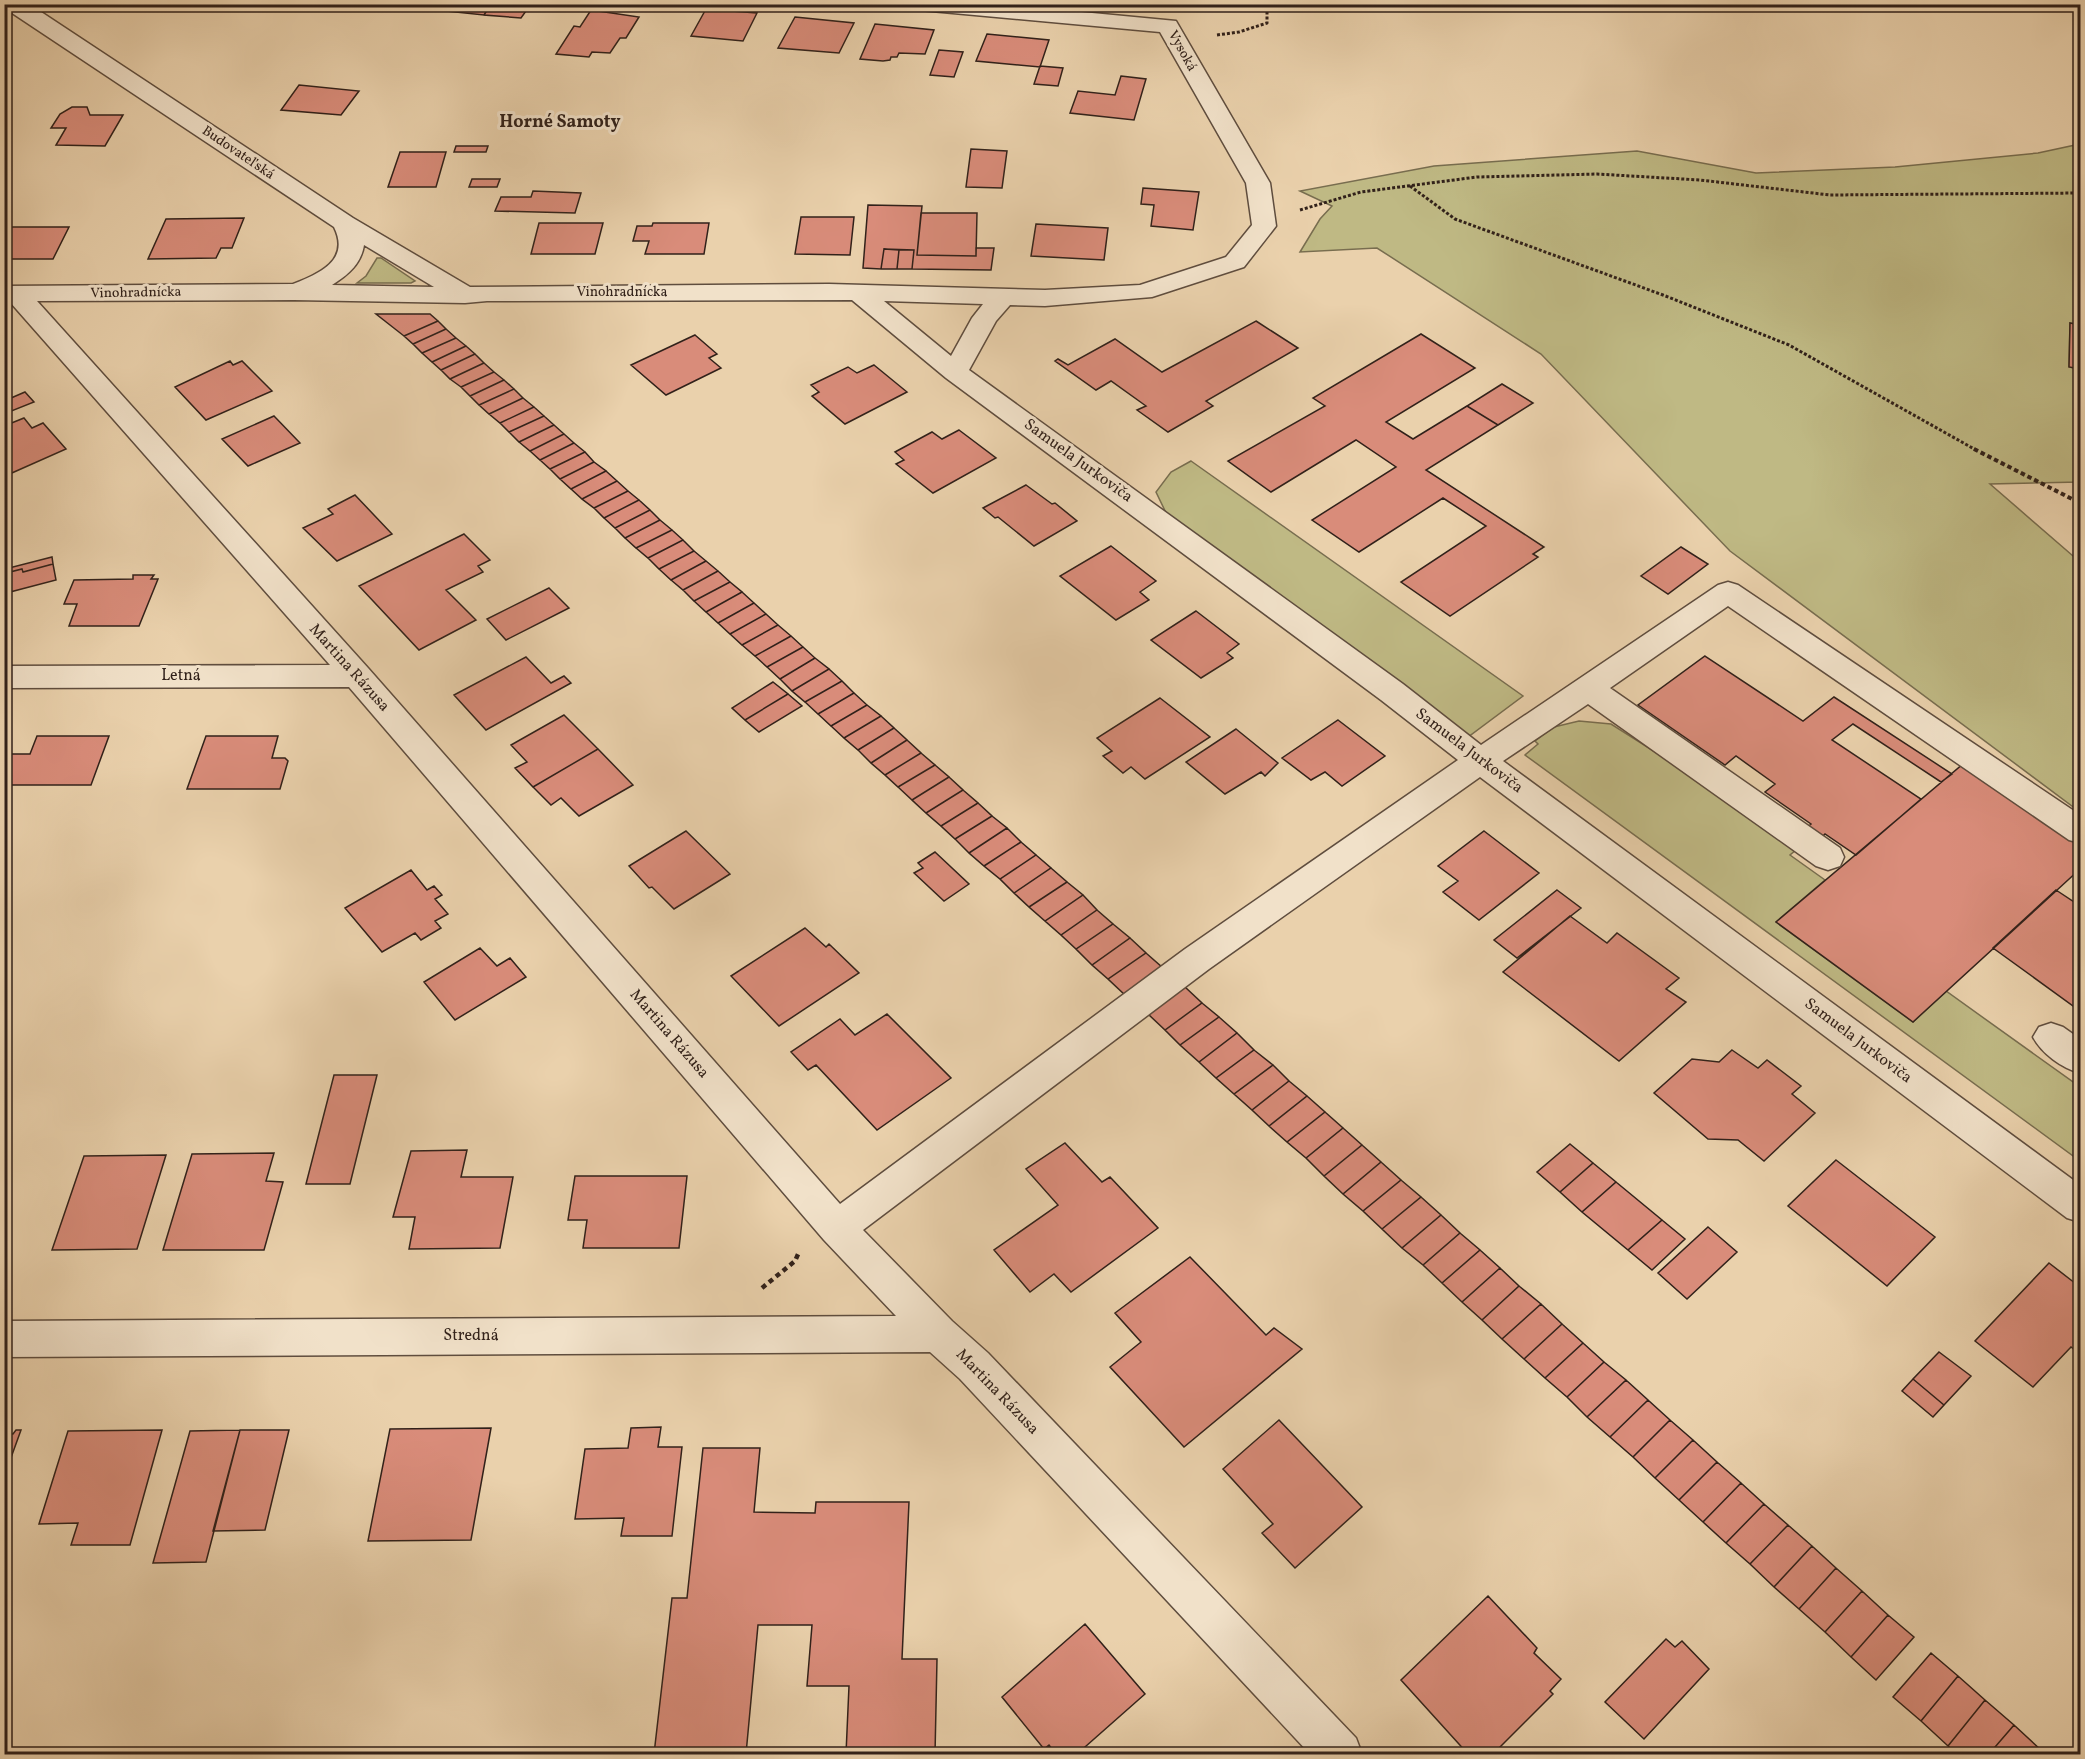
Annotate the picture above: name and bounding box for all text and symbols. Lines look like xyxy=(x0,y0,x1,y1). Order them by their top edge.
street label: Vysoká xyxy=(1163,27,1201,75)
district label: Horné Samoty xyxy=(499,110,621,135)
street label: Budovateľská xyxy=(198,122,278,184)
street label: Vinohradnícka xyxy=(90,283,182,303)
street label: Vinohradnícka xyxy=(577,283,667,302)
street label: Samuela Jurkoviča xyxy=(1019,414,1137,508)
street label: Martina Rázusa xyxy=(304,619,394,717)
street label: Letná xyxy=(161,665,201,687)
street label: Samuela Jurkoviča xyxy=(1411,703,1527,799)
street label: Martina Rázusa xyxy=(624,985,714,1083)
street label: Samuela Jurkoviča xyxy=(1800,993,1916,1089)
street label: Stredná xyxy=(443,1325,499,1347)
street label: Martina Rázusa xyxy=(950,1344,1044,1440)

